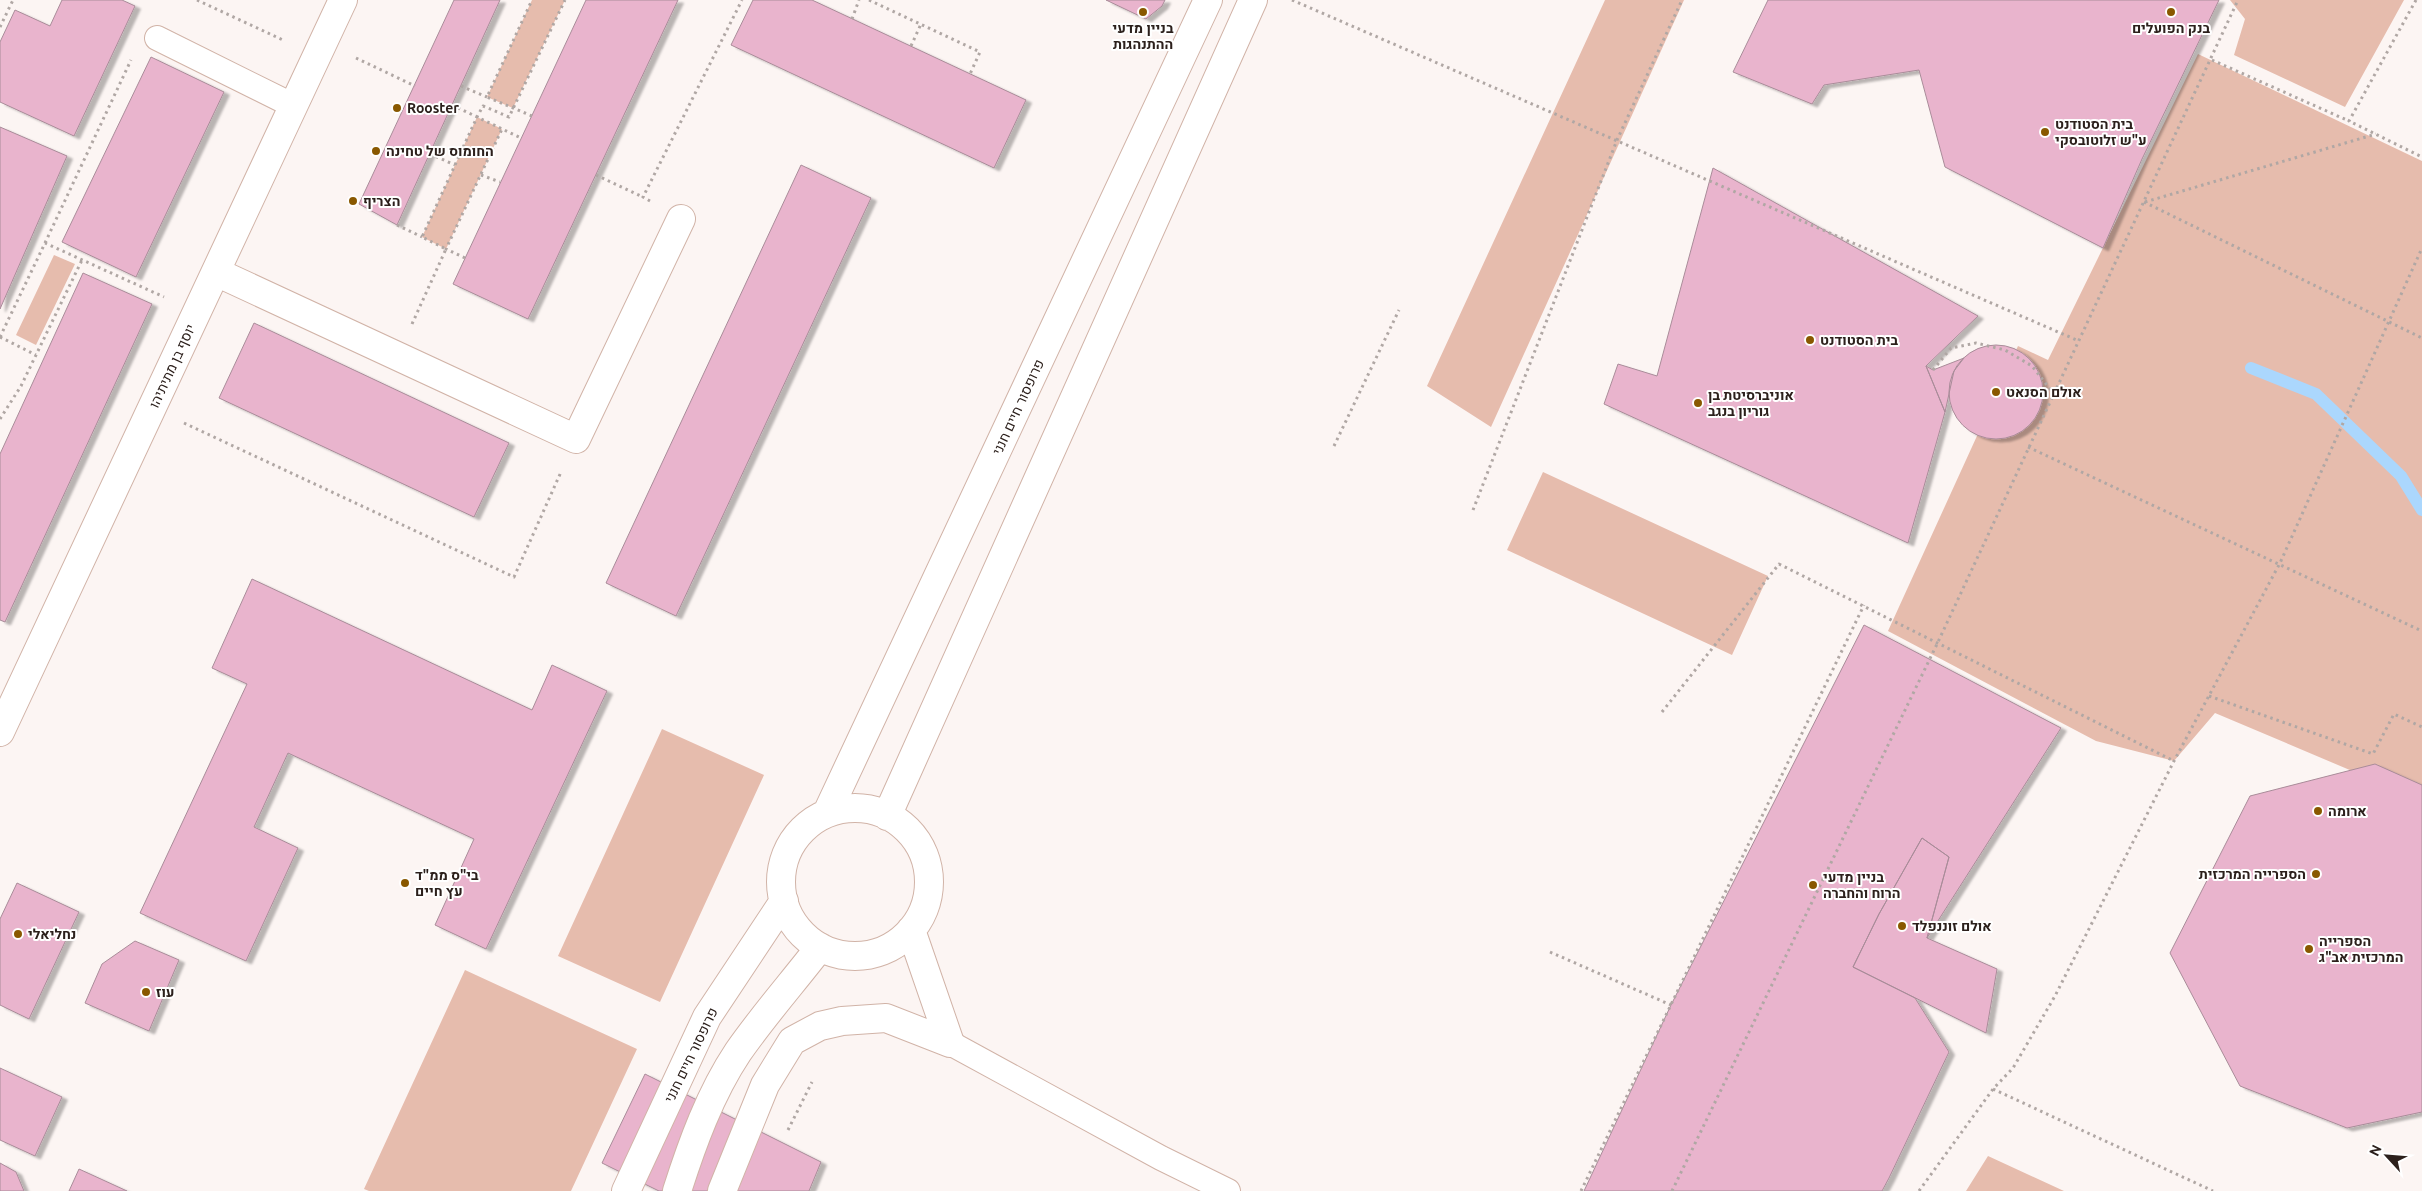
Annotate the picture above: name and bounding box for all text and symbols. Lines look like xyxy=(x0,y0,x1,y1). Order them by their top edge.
marker: בניין מדעי ההתנהגות xyxy=(1137,6,1149,18)
marker: בנק הפועלים xyxy=(2165,6,2177,18)
place label: בניין מדעי ההתנהגות xyxy=(1113,20,1174,52)
place label: בנק הפועלים xyxy=(2132,20,2210,36)
place label: Rooster xyxy=(407,100,459,116)
marker: Rooster xyxy=(391,102,403,114)
place label: בית הסטודנט ע"ש זלוטובסקי xyxy=(2055,116,2147,148)
marker: בית הסטודנט ע"ש זלוטובסקי xyxy=(2039,126,2051,138)
place label: החומוס של טחינה xyxy=(386,143,494,159)
marker: החומוס של טחינה xyxy=(370,145,382,157)
place label: הצריף xyxy=(363,193,400,209)
marker: הצריף xyxy=(347,195,359,207)
street label: יוסף בן מתיתיהו xyxy=(146,322,198,410)
place label: בית הסטודנט xyxy=(1820,332,1899,348)
marker: בית הסטודנט xyxy=(1804,334,1816,346)
street label: פרופסור חיים חנני xyxy=(989,357,1047,457)
place label: אולם הסנאט xyxy=(2006,384,2082,400)
marker: אולם הסנאט xyxy=(1990,386,2002,398)
place label: אוניברסיטת בן גוריון בנגב xyxy=(1708,387,1794,419)
marker: אוניברסיטת בן גוריון בנגב xyxy=(1692,397,1704,409)
place label: ארומה xyxy=(2328,803,2367,819)
marker: ארומה xyxy=(2312,805,2324,817)
place label: הספרייה המרכזית xyxy=(2199,866,2306,882)
place label: בי"ס ממ"ד עץ חיים xyxy=(415,867,479,899)
marker: הספרייה המרכזית xyxy=(2310,868,2322,880)
place label: בניין מדעי הרוח והחברה xyxy=(1823,869,1900,901)
marker: בי"ס ממ"ד עץ חיים xyxy=(399,877,411,889)
marker: בניין מדעי הרוח והחברה xyxy=(1807,879,1819,891)
place label: אולם זוננפלד xyxy=(1912,918,1992,934)
marker: אולם זוננפלד xyxy=(1896,920,1908,932)
place label: נחליאלי xyxy=(28,926,76,942)
marker: נחליאלי xyxy=(12,928,24,940)
place label: הספרייה המרכזית אב"ג xyxy=(2319,933,2404,965)
marker: הספרייה המרכזית אב"ג xyxy=(2303,943,2315,955)
place label: עוז xyxy=(156,984,175,1000)
marker: עוז xyxy=(140,986,152,998)
street label: פרופסור חיים חנני xyxy=(661,1005,721,1105)
north arrow xyxy=(2362,1131,2412,1181)
text: N xyxy=(2366,1142,2385,1159)

